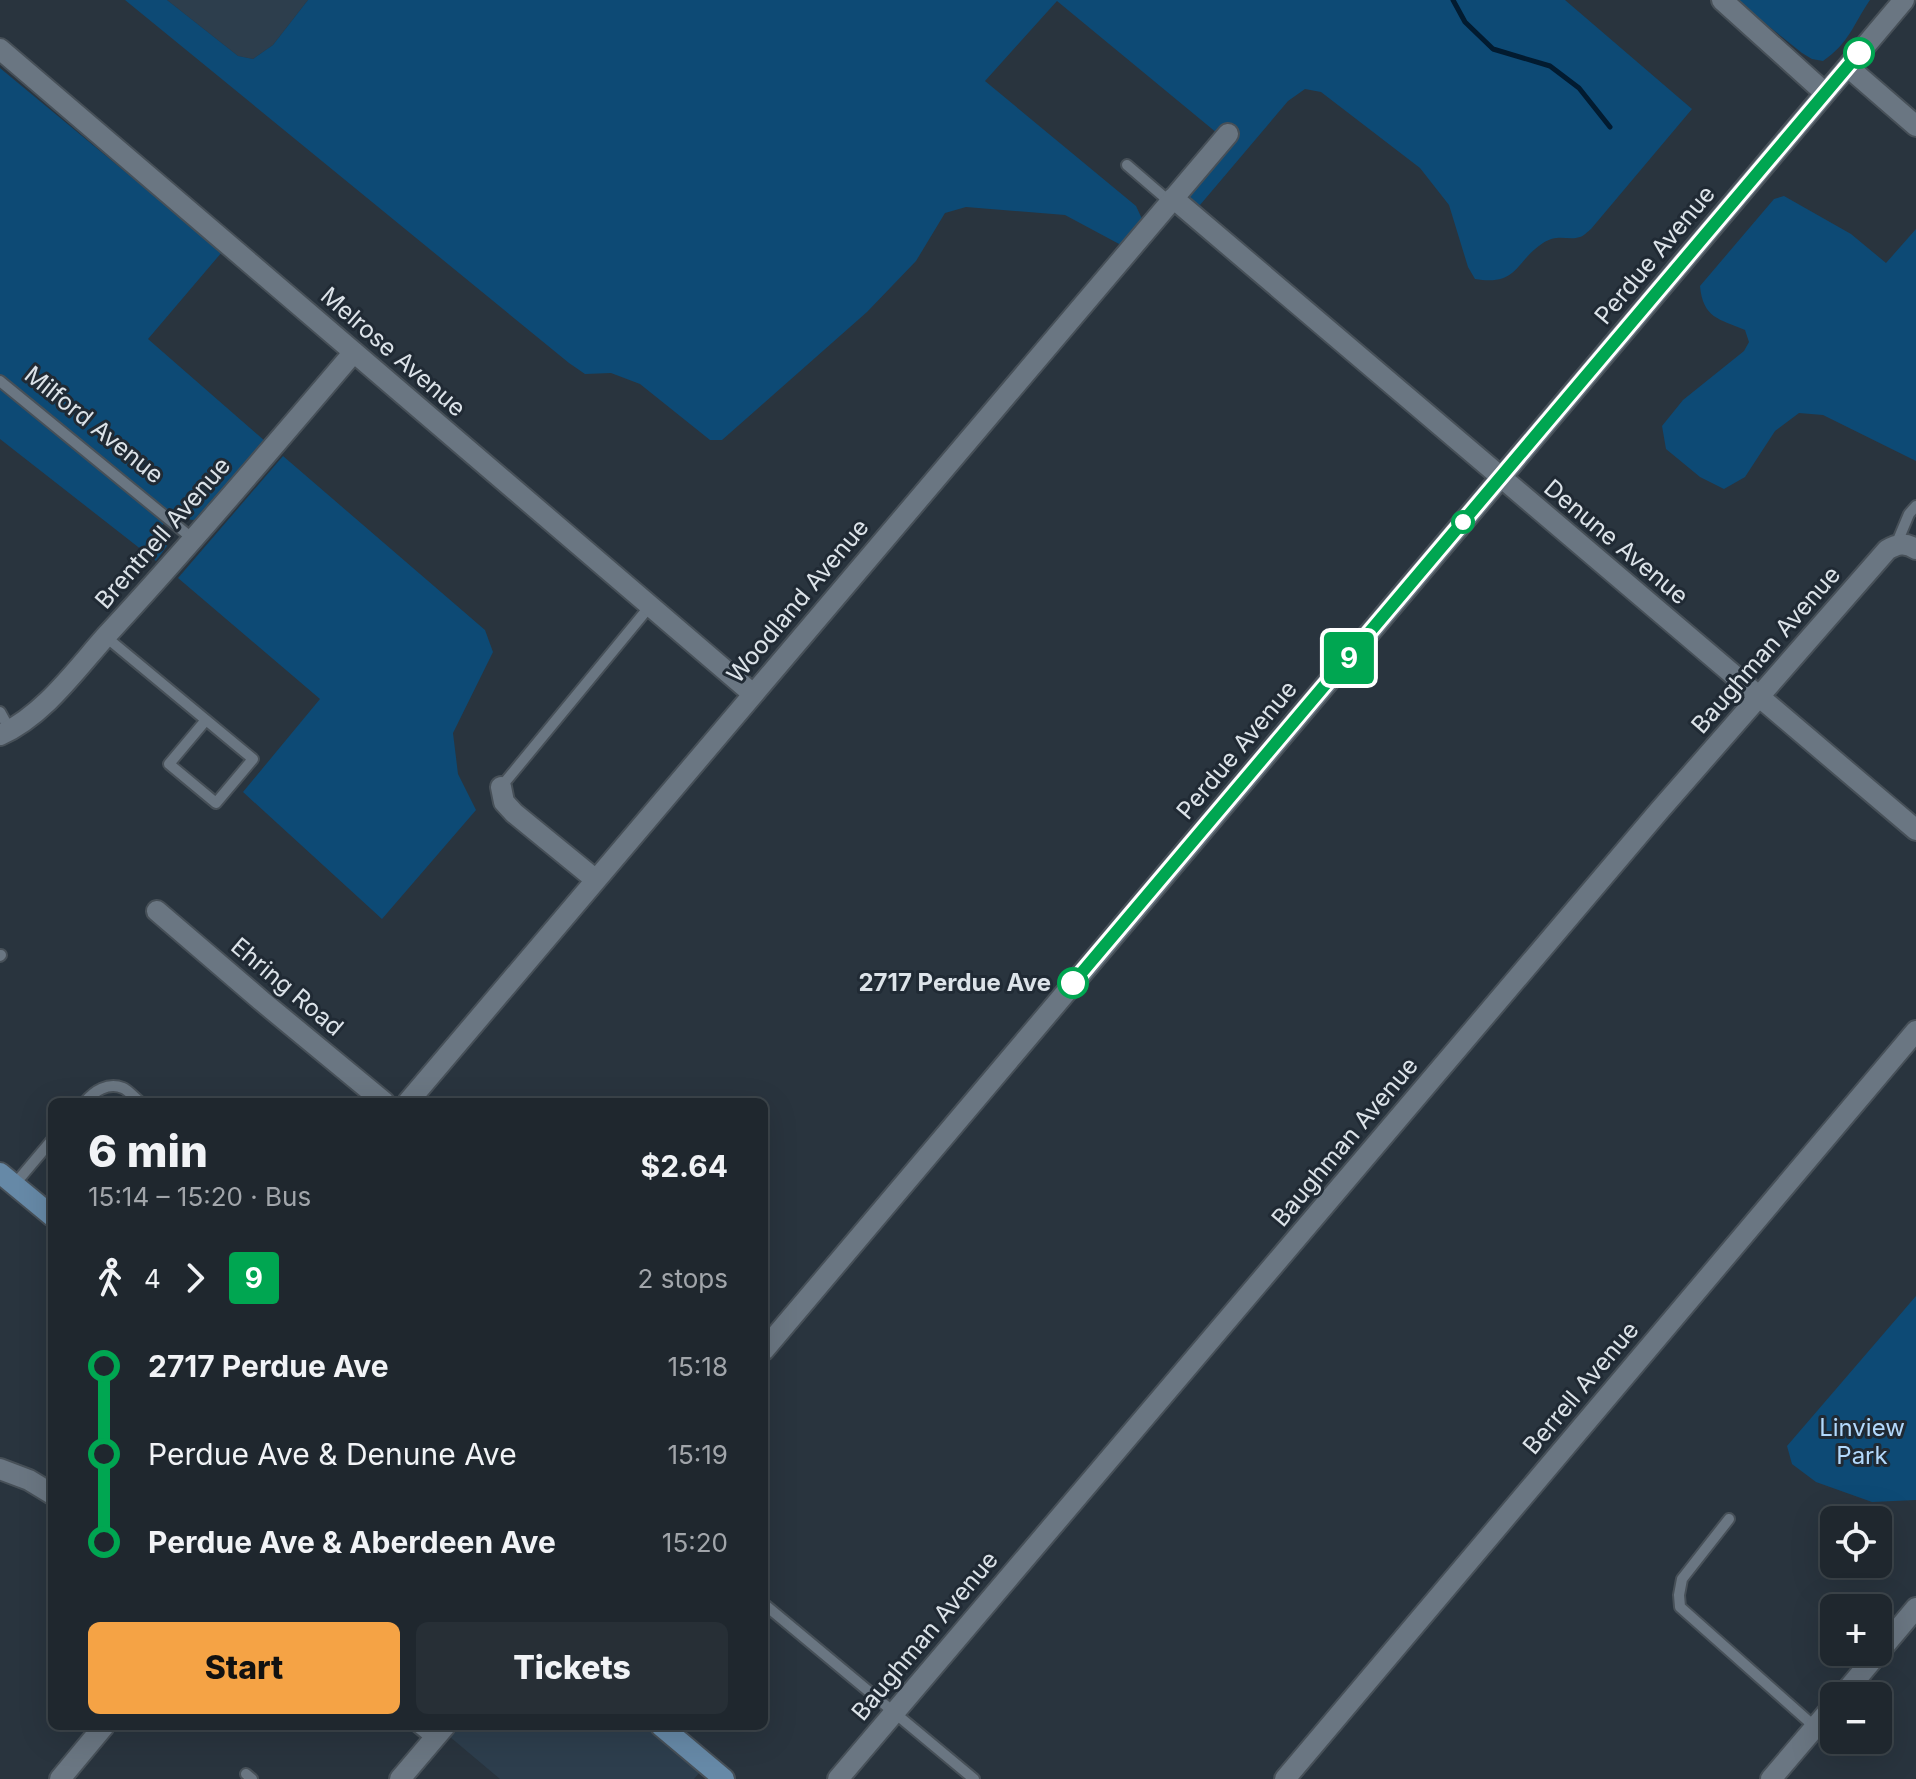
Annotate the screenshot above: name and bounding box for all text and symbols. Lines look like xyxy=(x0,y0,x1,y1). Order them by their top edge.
unlabelled marker xyxy=(1844,38,1874,68)
street label: Perdue Avenue xyxy=(1588,180,1721,330)
street label: Melrose Avenue xyxy=(315,281,472,422)
street label: Milford Avenue xyxy=(19,360,170,489)
street label: Brentnell Avenue xyxy=(89,451,236,614)
street label: Denune Avenue xyxy=(1538,473,1694,610)
unlabelled marker xyxy=(1452,511,1474,533)
street label: Woodland Avenue xyxy=(721,513,875,689)
street label: Baughman Avenue xyxy=(1685,560,1846,739)
line badge: 9 xyxy=(1323,632,1375,684)
text: 9 xyxy=(1340,641,1358,675)
street label: Perdue Avenue xyxy=(1170,675,1303,825)
street label: Ehring Road xyxy=(225,931,349,1042)
place label: 2717 Perdue Ave xyxy=(859,968,1051,997)
marker: 2717 Perdue Ave xyxy=(1058,968,1088,998)
street label: Baughman Avenue xyxy=(1265,1051,1424,1232)
text: 6 min xyxy=(88,1124,208,1178)
text: $2.64 xyxy=(641,1148,728,1184)
text: 15:14 – 15:20 · Bus xyxy=(88,1181,311,1212)
icon: walk xyxy=(88,1256,132,1300)
icon: forward xyxy=(173,1256,217,1300)
text: 9 xyxy=(245,1261,263,1295)
text: 4 xyxy=(144,1263,161,1294)
text: 2 stops xyxy=(638,1263,728,1294)
street label: Berrell Avenue xyxy=(1517,1315,1645,1460)
text: 2717 Perdue Ave xyxy=(148,1348,389,1384)
text: 15:18 xyxy=(667,1351,728,1382)
park label: Linview Park xyxy=(1819,1413,1905,1470)
text: Perdue Ave & Denune Ave xyxy=(148,1436,517,1472)
text: 15:19 xyxy=(667,1439,728,1470)
map controls xyxy=(1820,1506,1892,1754)
button: locate xyxy=(1820,1506,1892,1578)
text: Perdue Ave & Aberdeen Ave xyxy=(148,1524,556,1560)
text: 15:20 xyxy=(662,1527,728,1558)
street label: Baughman Avenue xyxy=(845,1545,1004,1726)
button: + xyxy=(1820,1594,1892,1666)
button: Start xyxy=(88,1622,400,1714)
button: Tickets xyxy=(416,1622,728,1714)
button: − xyxy=(1820,1682,1892,1754)

